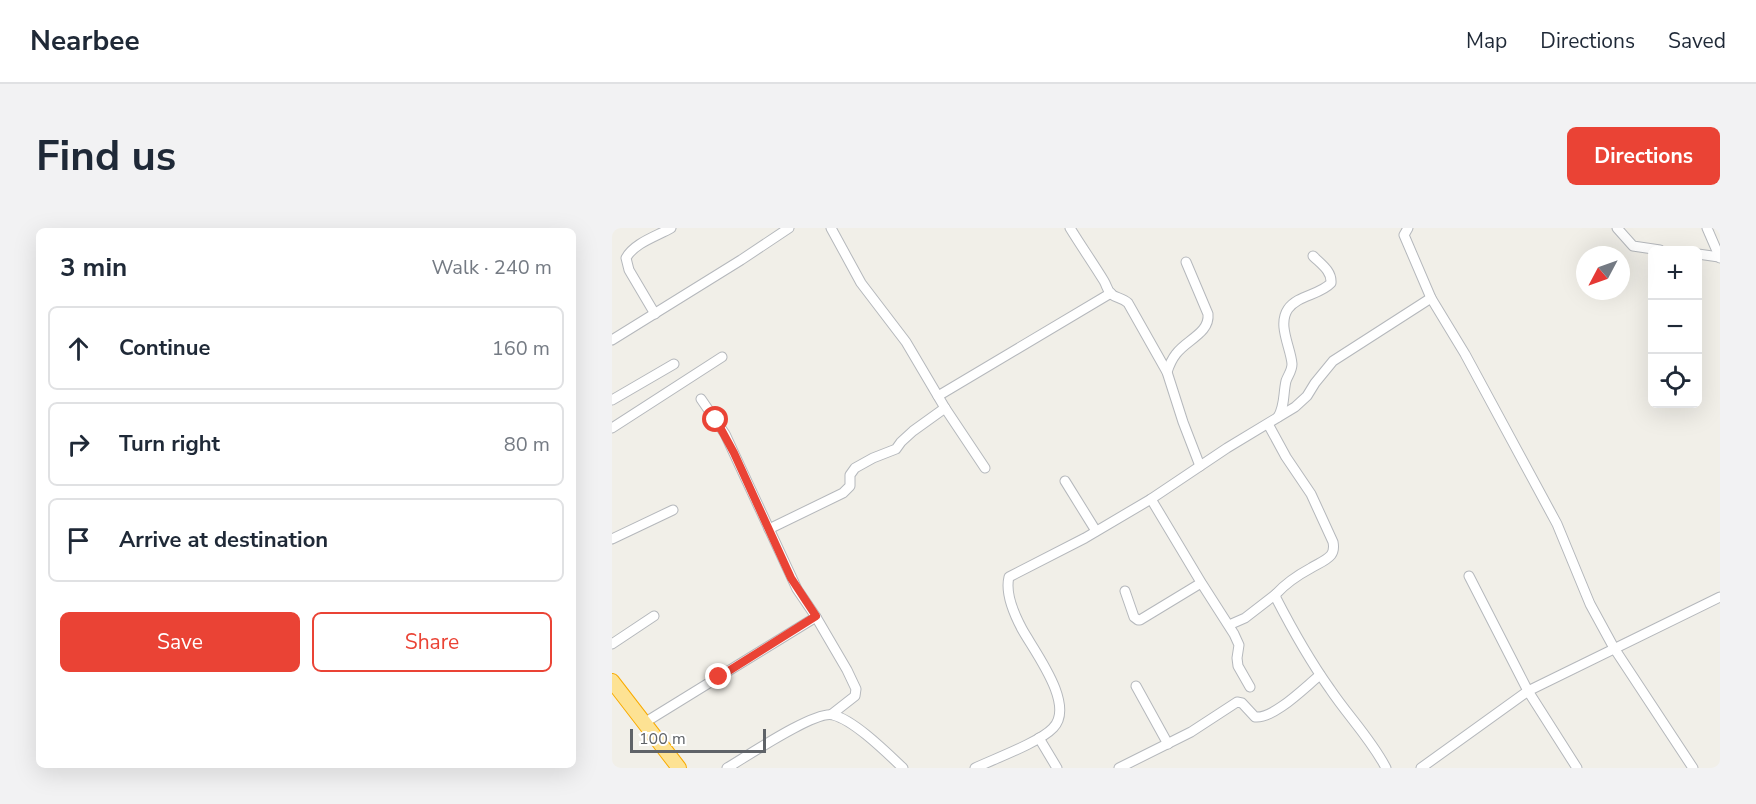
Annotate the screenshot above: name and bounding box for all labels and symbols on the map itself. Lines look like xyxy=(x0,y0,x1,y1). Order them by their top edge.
north arrow xyxy=(1576,246,1630,300)
route start xyxy=(702,406,728,432)
route end xyxy=(705,663,731,689)
scale bar xyxy=(630,726,766,754)

